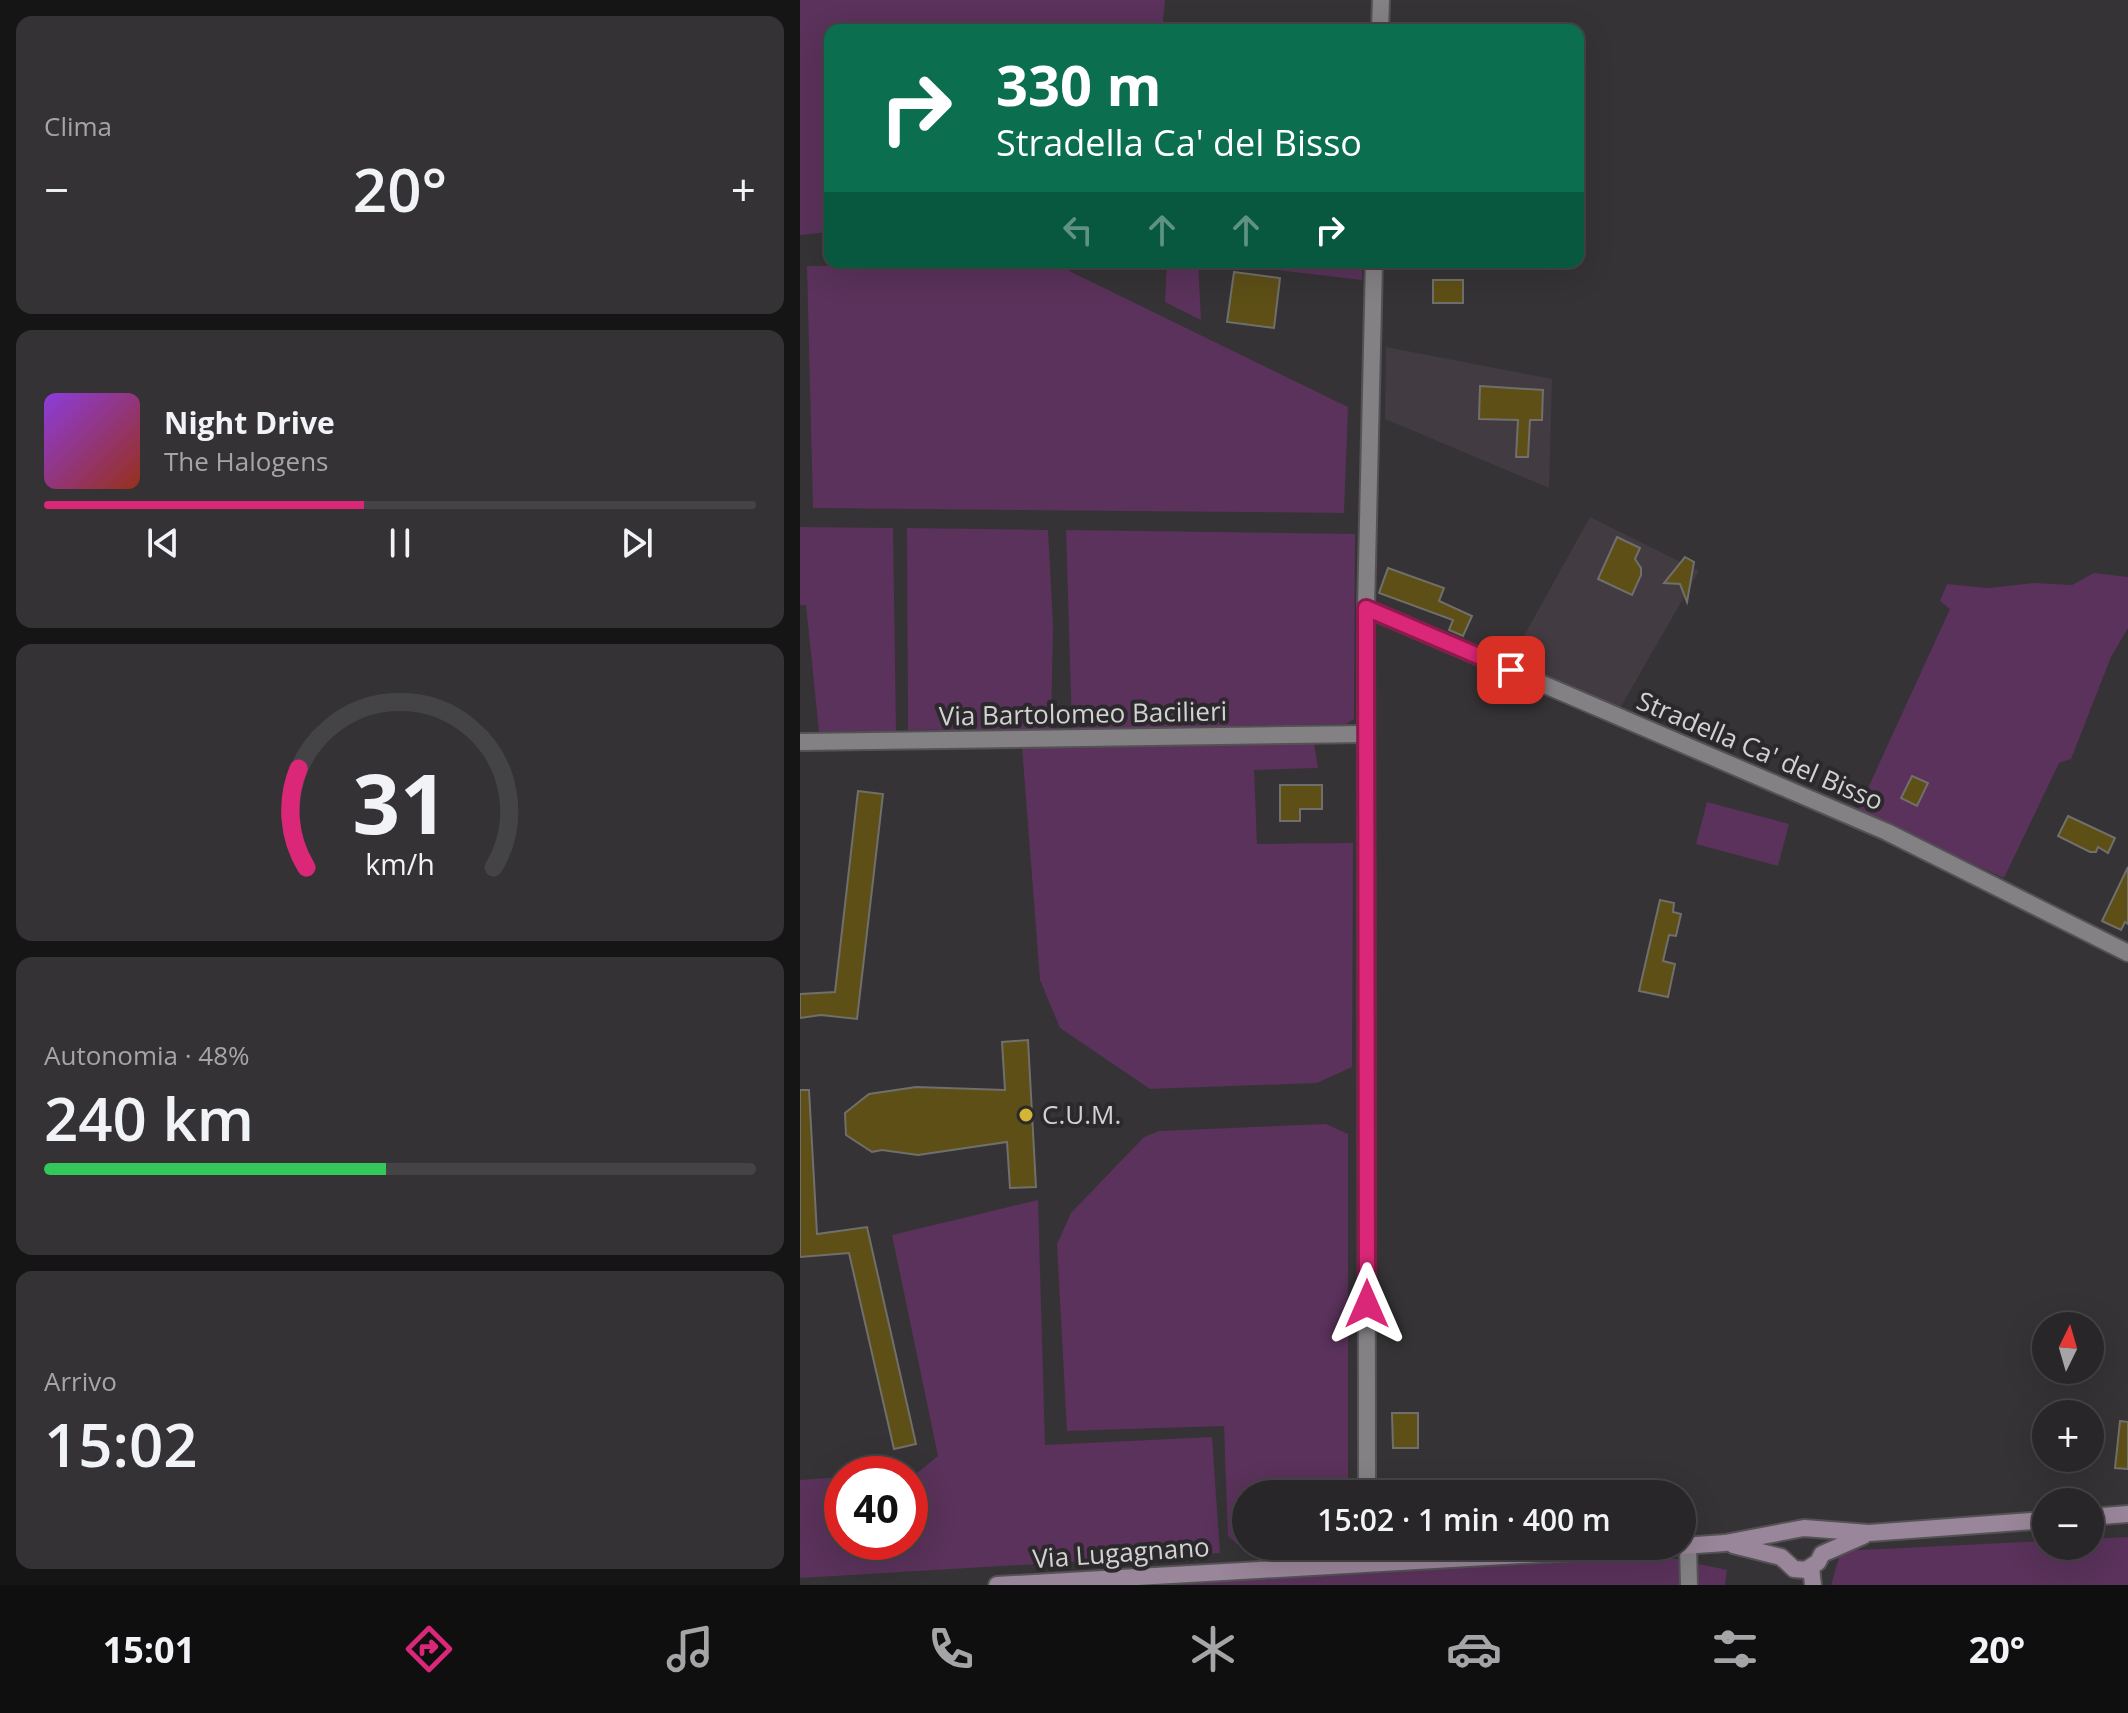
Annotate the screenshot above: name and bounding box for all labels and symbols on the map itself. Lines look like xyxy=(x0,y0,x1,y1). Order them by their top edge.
pin xyxy=(1477,636,1545,704)
street label: Stradella Ca' del Bisso xyxy=(1632,682,1889,818)
street label: Via Bartolomeo Bacilieri xyxy=(938,692,1228,734)
place label: C.U.M. xyxy=(1042,1096,1121,1132)
marker: C.U.M. xyxy=(1017,1106,1035,1124)
position arrow xyxy=(1325,1262,1409,1346)
north arrow xyxy=(2032,1312,2104,1384)
speed limit sign: 40 xyxy=(824,1456,928,1560)
street label: Via Lugagnano xyxy=(1031,1528,1211,1576)

